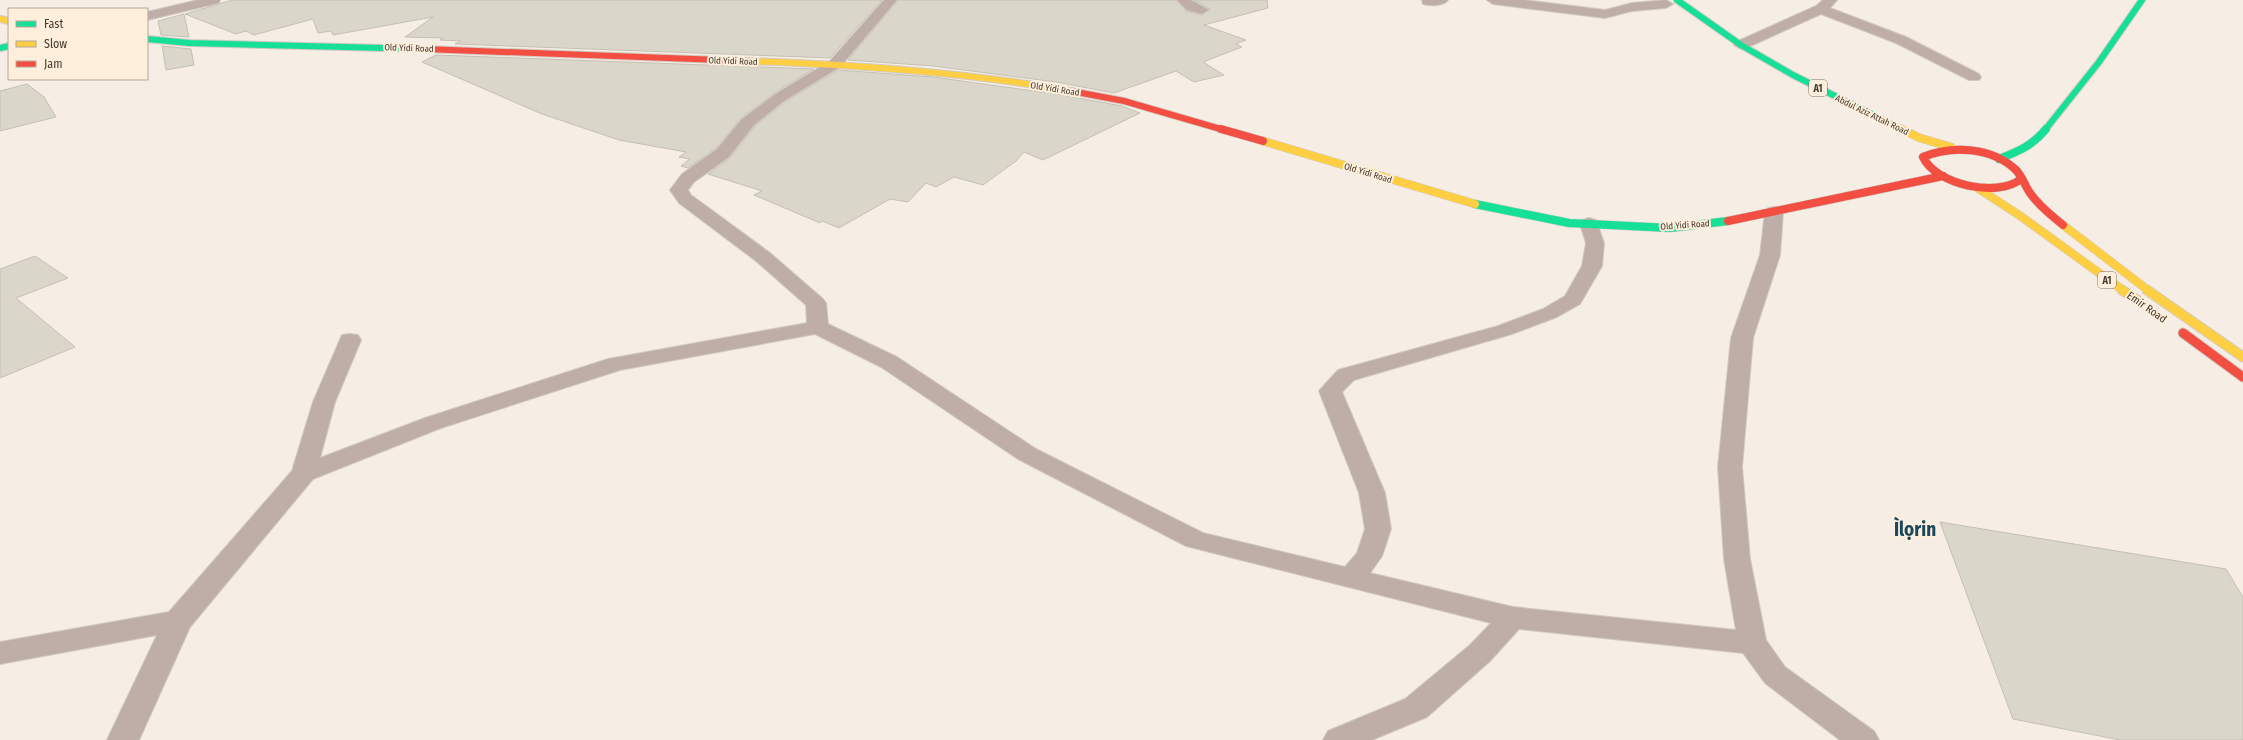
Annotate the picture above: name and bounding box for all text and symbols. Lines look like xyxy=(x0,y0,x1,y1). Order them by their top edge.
legend xyxy=(8,8,148,80)
text: Fast xyxy=(44,17,63,31)
text: Slow xyxy=(44,37,67,51)
street label: Old Yidi Road xyxy=(384,42,434,54)
street label: Old Yidi Road xyxy=(708,55,758,67)
text: Jam xyxy=(44,57,62,71)
street label: Old Yidi Road xyxy=(1030,80,1080,98)
road number: A1 xyxy=(1809,80,1827,96)
street label: Abdul Aziz Attah Road xyxy=(1834,93,1910,137)
street label: Old Yidi Road xyxy=(1343,161,1393,185)
street label: Old Yidi Road xyxy=(1660,218,1710,232)
road number: A1 xyxy=(2098,272,2116,288)
street label: Emir Road xyxy=(2124,289,2169,326)
district label: Ìlọrin xyxy=(1894,516,1936,541)

